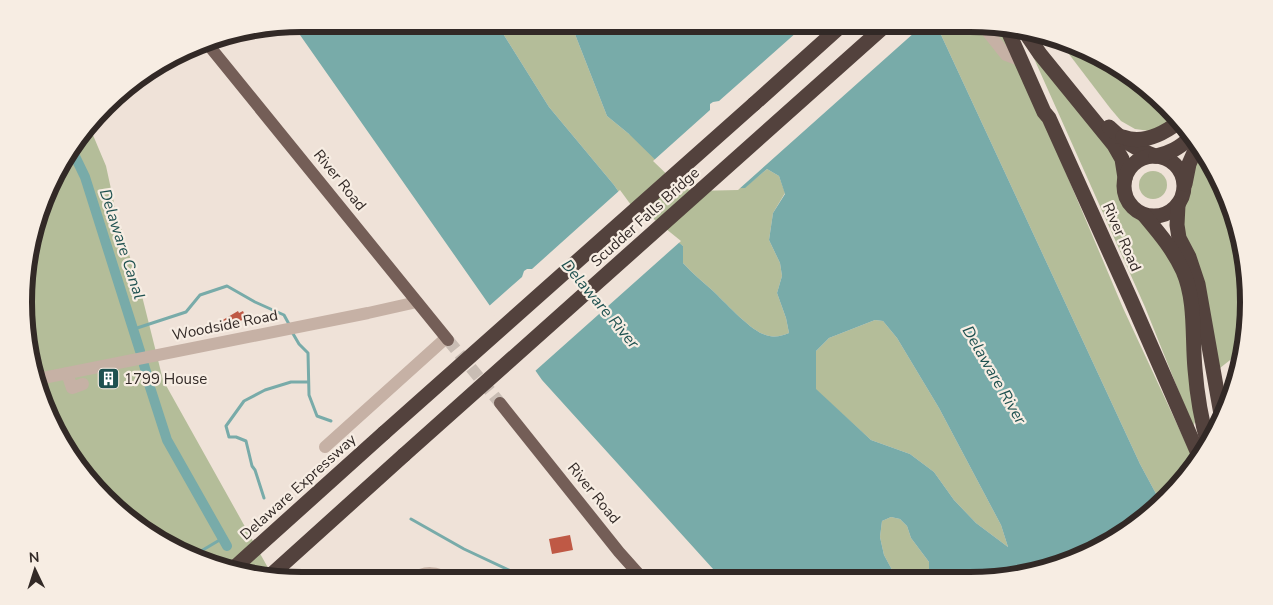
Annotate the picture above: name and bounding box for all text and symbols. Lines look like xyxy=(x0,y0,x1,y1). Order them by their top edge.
street label: River Road xyxy=(309,145,371,215)
street label: Scudder Falls Bridge xyxy=(586,163,704,271)
water label: Delaware Canal xyxy=(94,186,150,302)
street label: River Road xyxy=(1098,199,1146,275)
water label: Delaware River xyxy=(556,255,645,354)
street label: Woodside Road xyxy=(170,305,280,345)
water label: Delaware River xyxy=(957,322,1032,429)
building icon: 1799 House xyxy=(96,367,120,391)
place label: 1799 House xyxy=(124,369,207,389)
street label: Delaware Expressway xyxy=(236,429,361,545)
street label: River Road xyxy=(563,458,625,528)
north arrow xyxy=(10,545,60,595)
text: N xyxy=(28,548,40,567)

